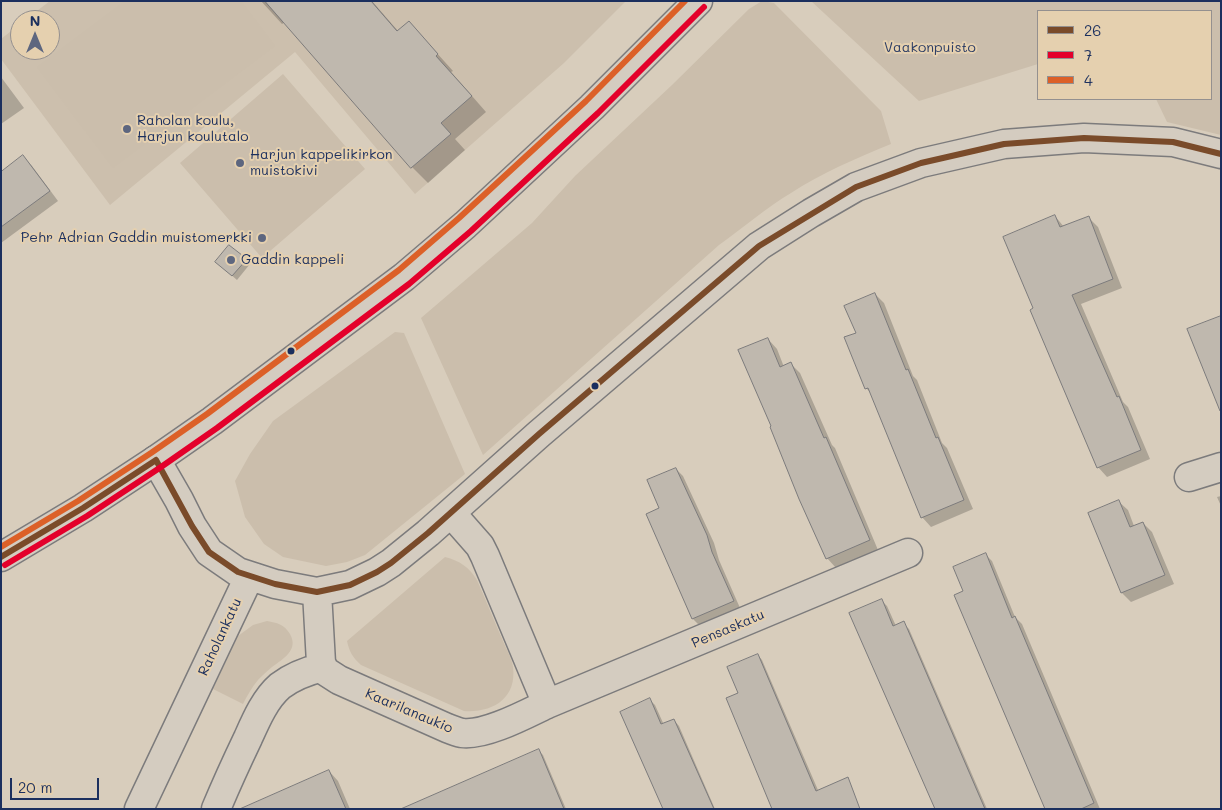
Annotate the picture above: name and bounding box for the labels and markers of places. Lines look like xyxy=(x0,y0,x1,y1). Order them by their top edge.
place label: Raholan koulu, Harjun koulutalo xyxy=(137,113,249,146)
marker: Raholan koulu, Harjun koulutalo xyxy=(121,123,133,135)
place label: Harjun kappelikirkon muistokivi xyxy=(250,147,392,180)
marker: Harjun kappelikirkon muistokivi xyxy=(234,157,246,169)
place label: Pehr Adrian Gaddin muistomerkki xyxy=(21,230,252,246)
marker: Pehr Adrian Gaddin muistomerkki xyxy=(256,232,268,244)
place label: Gaddin kappeli xyxy=(241,252,344,268)
marker: Gaddin kappeli xyxy=(225,254,237,266)
unlabelled marker xyxy=(286,346,296,356)
unlabelled marker xyxy=(590,381,600,391)

